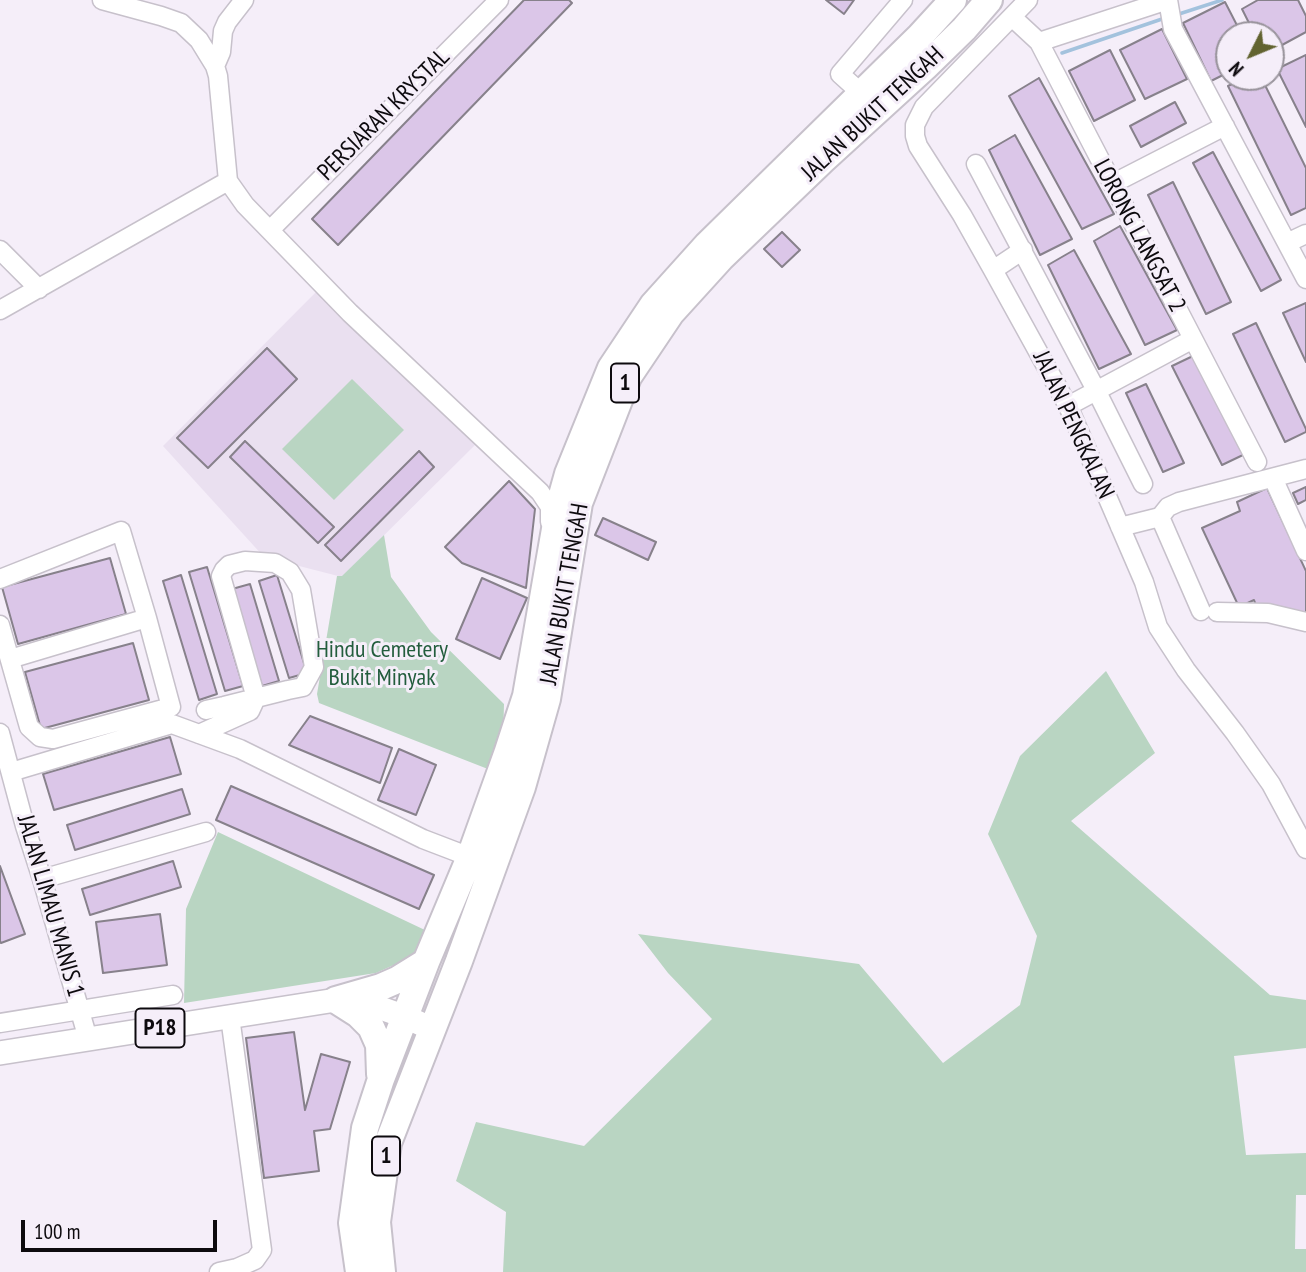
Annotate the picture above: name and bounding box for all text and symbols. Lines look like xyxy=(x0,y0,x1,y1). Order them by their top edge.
north arrow xyxy=(1215,21,1285,91)
street label: JALAN BUKIT TENGAH xyxy=(796,41,950,187)
street label: PERSIARAN KRYSTAL xyxy=(312,43,456,187)
text: N xyxy=(1224,57,1248,81)
street label: LORONG LANGSAT 2 xyxy=(1087,155,1191,317)
street label: JALAN PENGKALAN xyxy=(1026,347,1120,503)
road number: 1 xyxy=(611,364,639,402)
street label: JALAN BUKIT TENGAH xyxy=(535,501,595,687)
park label: Hindu Cemetery Bukit Minyak xyxy=(316,636,448,692)
street label: JALAN LIMAU MANIS 1 xyxy=(10,812,90,1000)
road number: P18 xyxy=(136,1009,184,1048)
road number: 1 xyxy=(372,1136,400,1176)
scale bar xyxy=(24,1206,220,1250)
text: 100 m xyxy=(34,1218,80,1245)

